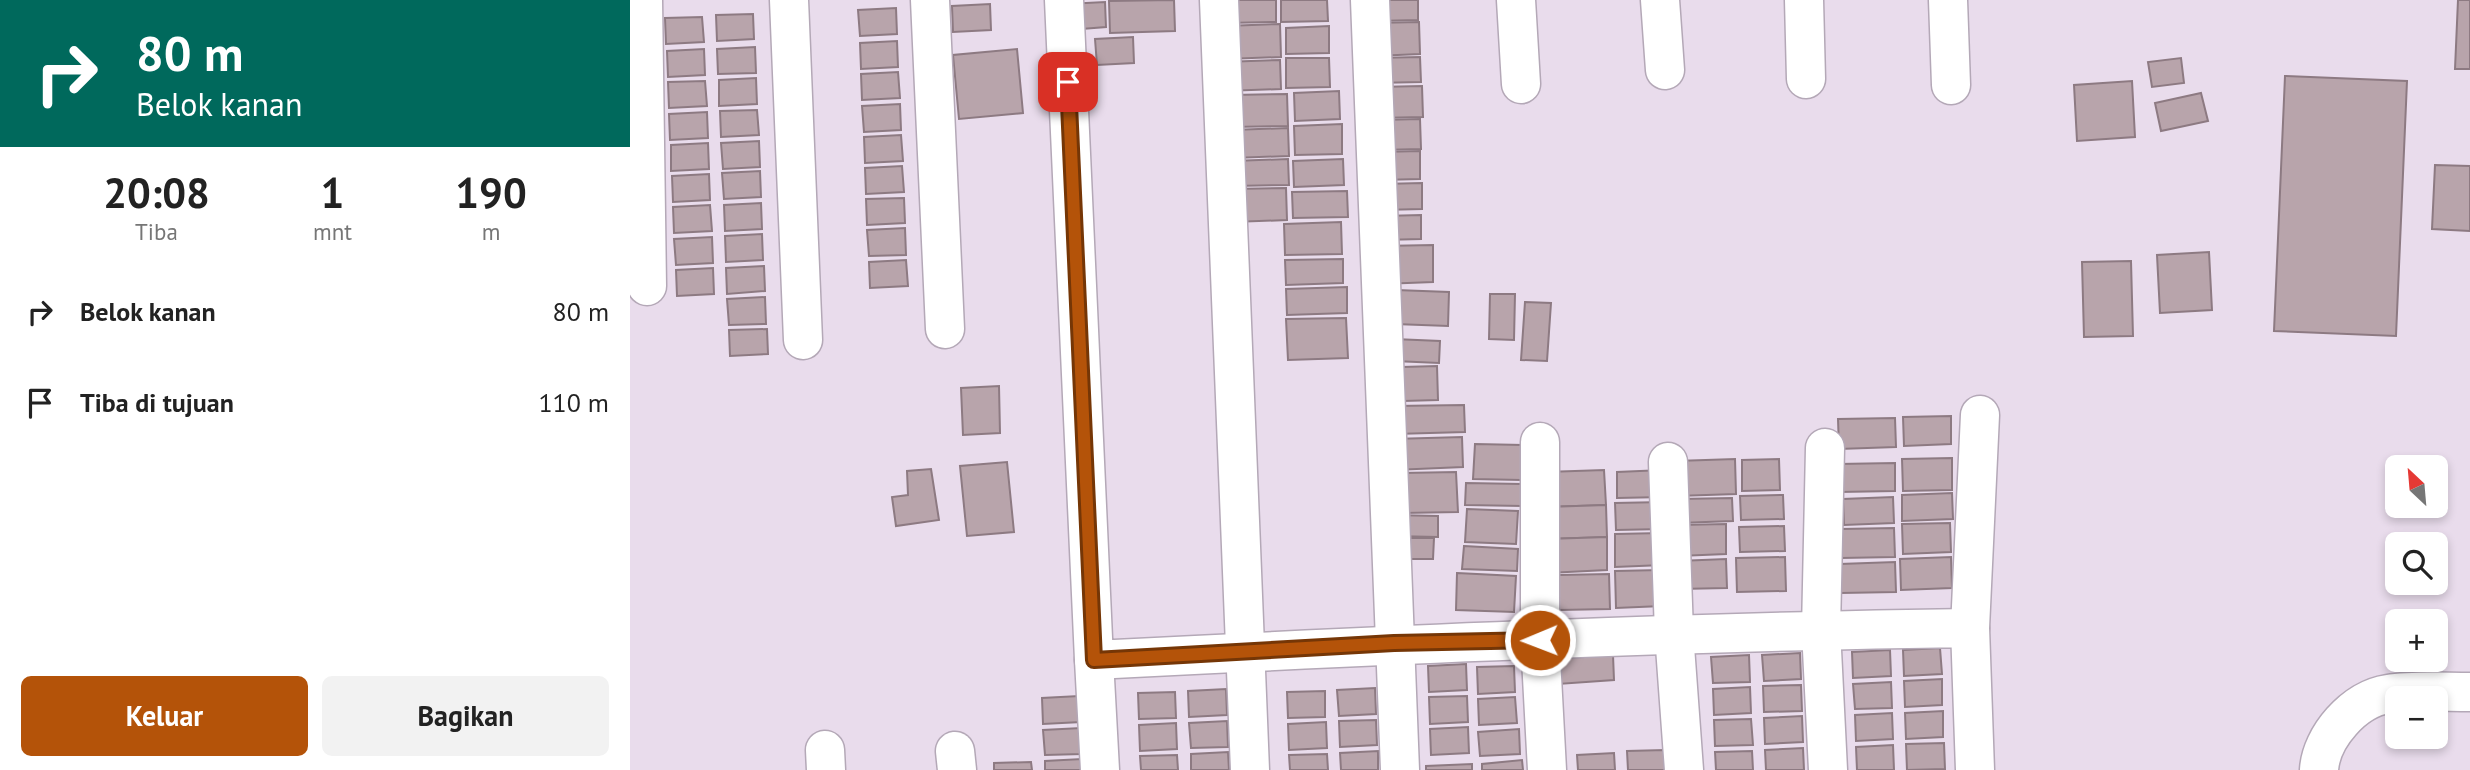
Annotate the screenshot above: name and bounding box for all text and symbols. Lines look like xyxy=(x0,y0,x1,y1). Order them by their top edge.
text: 80 m xyxy=(136,21,243,85)
icon: right xyxy=(21,28,112,119)
pin xyxy=(1038,52,1098,112)
icon: arrive xyxy=(1049,63,1087,101)
text: Belok kanan xyxy=(136,83,302,125)
text: 20:08 xyxy=(103,165,210,220)
text: 1 xyxy=(321,165,344,220)
text: 190 xyxy=(455,165,527,220)
text: Tiba xyxy=(135,217,178,246)
text: mnt xyxy=(313,217,352,246)
text: m xyxy=(482,217,500,246)
icon: right xyxy=(21,293,59,331)
text: Belok kanan xyxy=(80,295,216,328)
text: 80 m xyxy=(553,295,609,328)
icon: arrive xyxy=(21,384,59,422)
text: Tiba di tujuan xyxy=(80,386,234,419)
text: 110 m xyxy=(538,386,609,419)
north arrow xyxy=(2385,455,2448,518)
map controls xyxy=(2385,455,2448,749)
button: search xyxy=(2385,532,2448,595)
position arrow xyxy=(1503,603,1577,677)
button: + xyxy=(2385,609,2448,672)
button: Keluar xyxy=(21,676,308,756)
button: Bagikan xyxy=(322,676,609,756)
button: − xyxy=(2385,686,2448,749)

